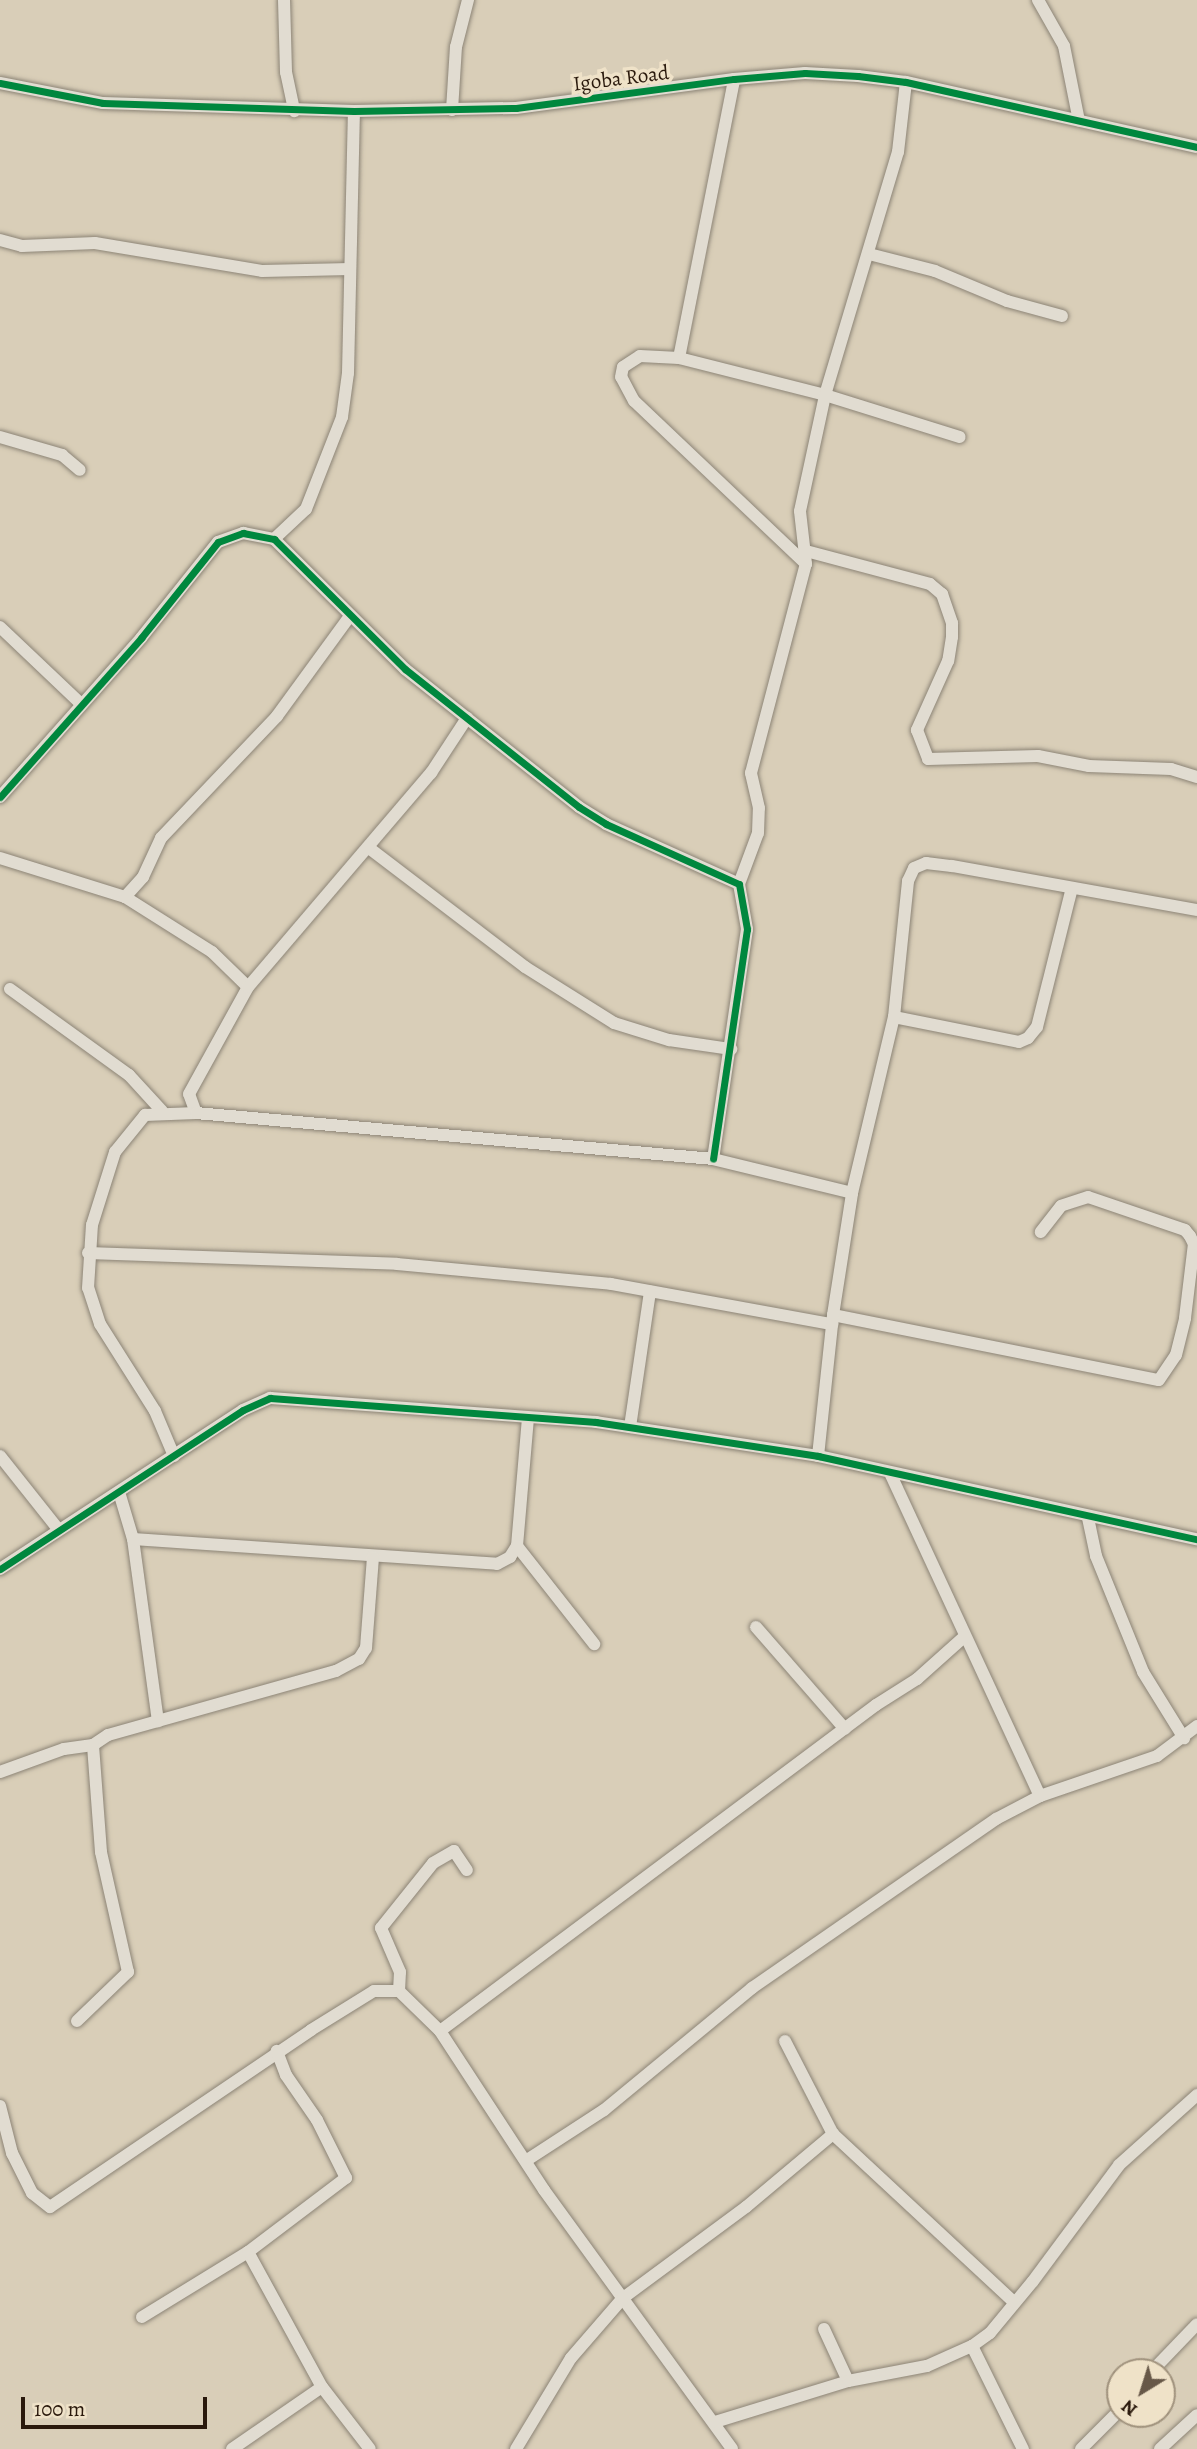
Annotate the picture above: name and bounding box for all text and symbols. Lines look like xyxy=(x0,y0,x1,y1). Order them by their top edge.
street label: Igoba Road xyxy=(572,60,670,96)
north arrow xyxy=(1106,2358,1176,2428)
scale bar xyxy=(24,2382,210,2426)
text: N xyxy=(1116,2393,1143,2422)
text: 100 m xyxy=(34,2395,85,2423)

